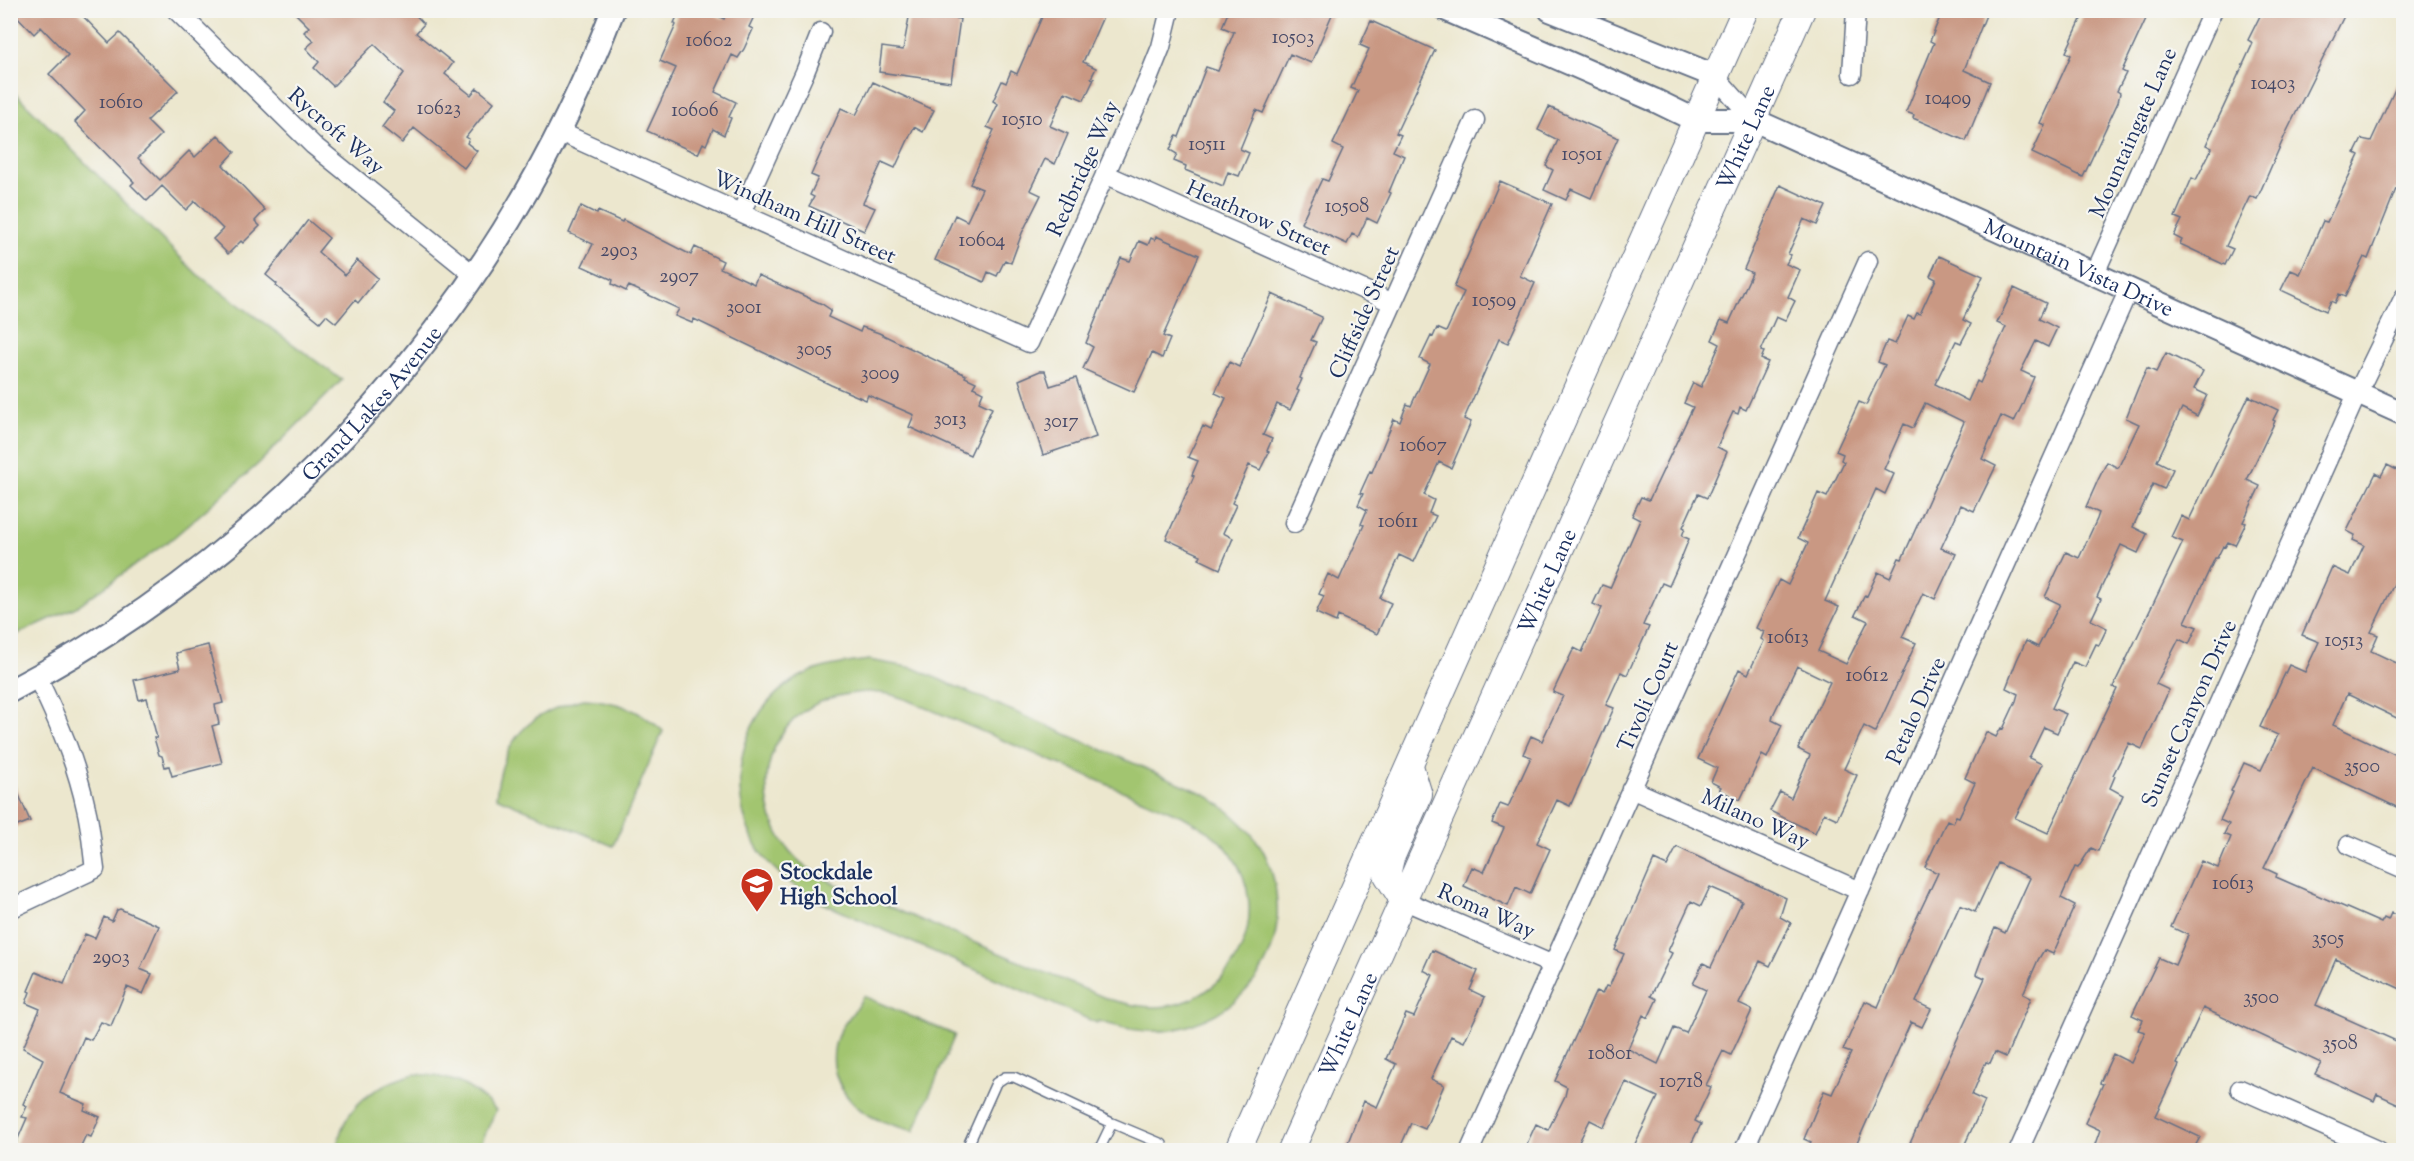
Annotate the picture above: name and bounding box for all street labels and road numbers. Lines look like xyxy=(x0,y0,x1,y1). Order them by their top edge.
street label: Mountaingate Lane xyxy=(2083,43,2187,224)
street label: White Lane xyxy=(1710,80,1785,196)
street label: Rycroft Way xyxy=(280,81,391,183)
street label: Redbridge Way xyxy=(1040,96,1129,242)
street label: Windham Hill Street xyxy=(707,164,901,274)
street label: Heathrow Street xyxy=(1180,174,1336,266)
street label: Mountain Vista Drive xyxy=(1977,213,2178,327)
street label: Cliffside Street xyxy=(1322,241,1409,385)
street label: Grand Lakes Avenue xyxy=(296,320,451,490)
street label: White Lane xyxy=(1511,524,1587,640)
street label: Sunset Canyon Drive xyxy=(2135,615,2247,813)
street label: Tivoli Court xyxy=(1611,636,1689,758)
street label: Petalo Drive xyxy=(1880,652,1956,770)
street label: Milano Way xyxy=(1695,782,1814,859)
street label: Roma Way xyxy=(1432,877,1540,949)
street label: White Lane xyxy=(1313,967,1388,1083)

